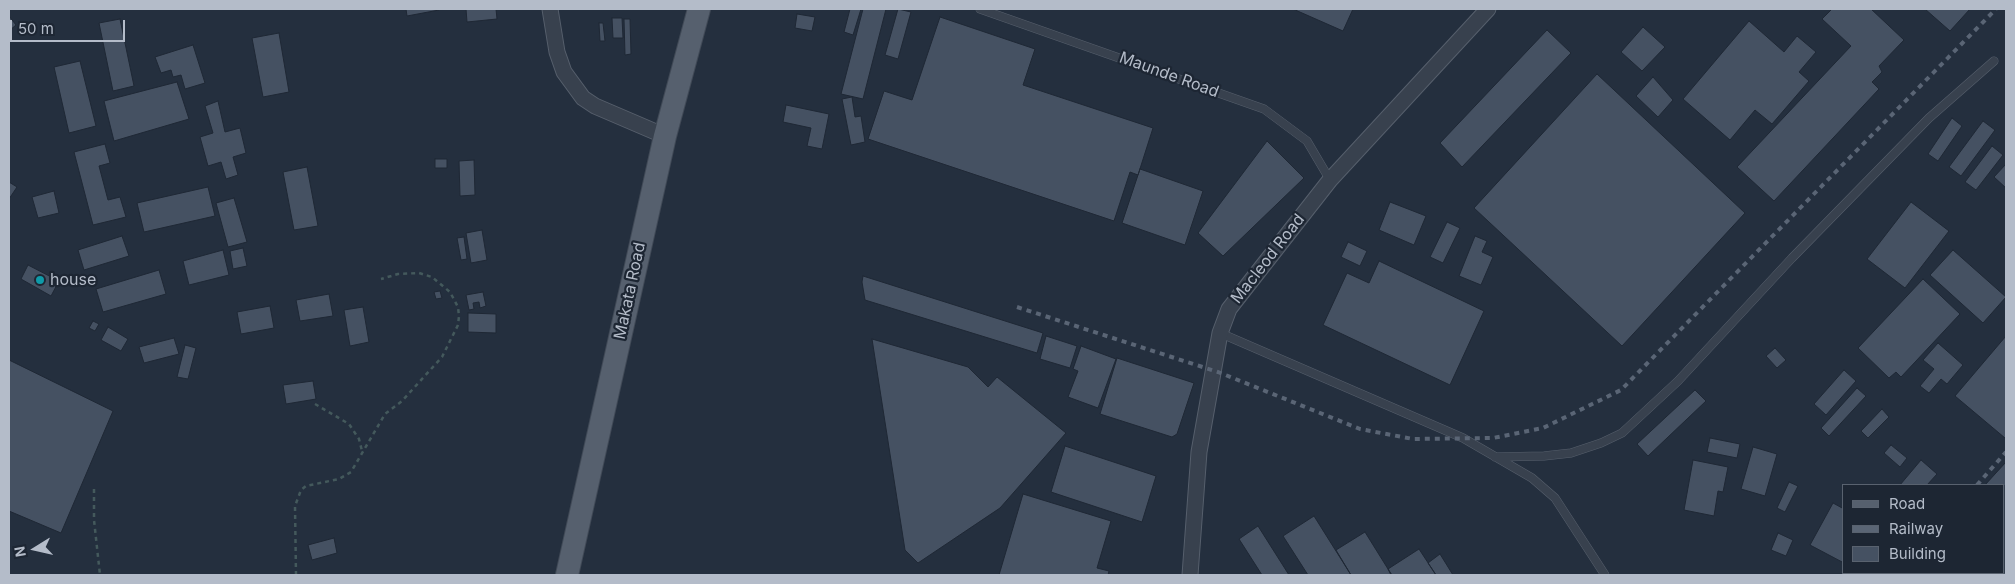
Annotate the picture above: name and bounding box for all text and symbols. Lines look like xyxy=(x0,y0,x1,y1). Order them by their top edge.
scale bar xyxy=(12,10,128,42)
text: 50 m xyxy=(18,19,54,38)
street label: Maunde Road xyxy=(1117,48,1221,102)
street label: Macleod Road xyxy=(1227,210,1309,308)
street label: Makata Road xyxy=(610,241,650,341)
place label: house xyxy=(50,270,96,290)
marker: house xyxy=(34,274,46,286)
legend xyxy=(1842,484,2005,574)
text: Road xyxy=(1889,494,1925,513)
text: Railway xyxy=(1889,519,1943,538)
north arrow xyxy=(10,524,60,574)
text: Building xyxy=(1889,544,1946,563)
text: N xyxy=(10,545,29,558)

